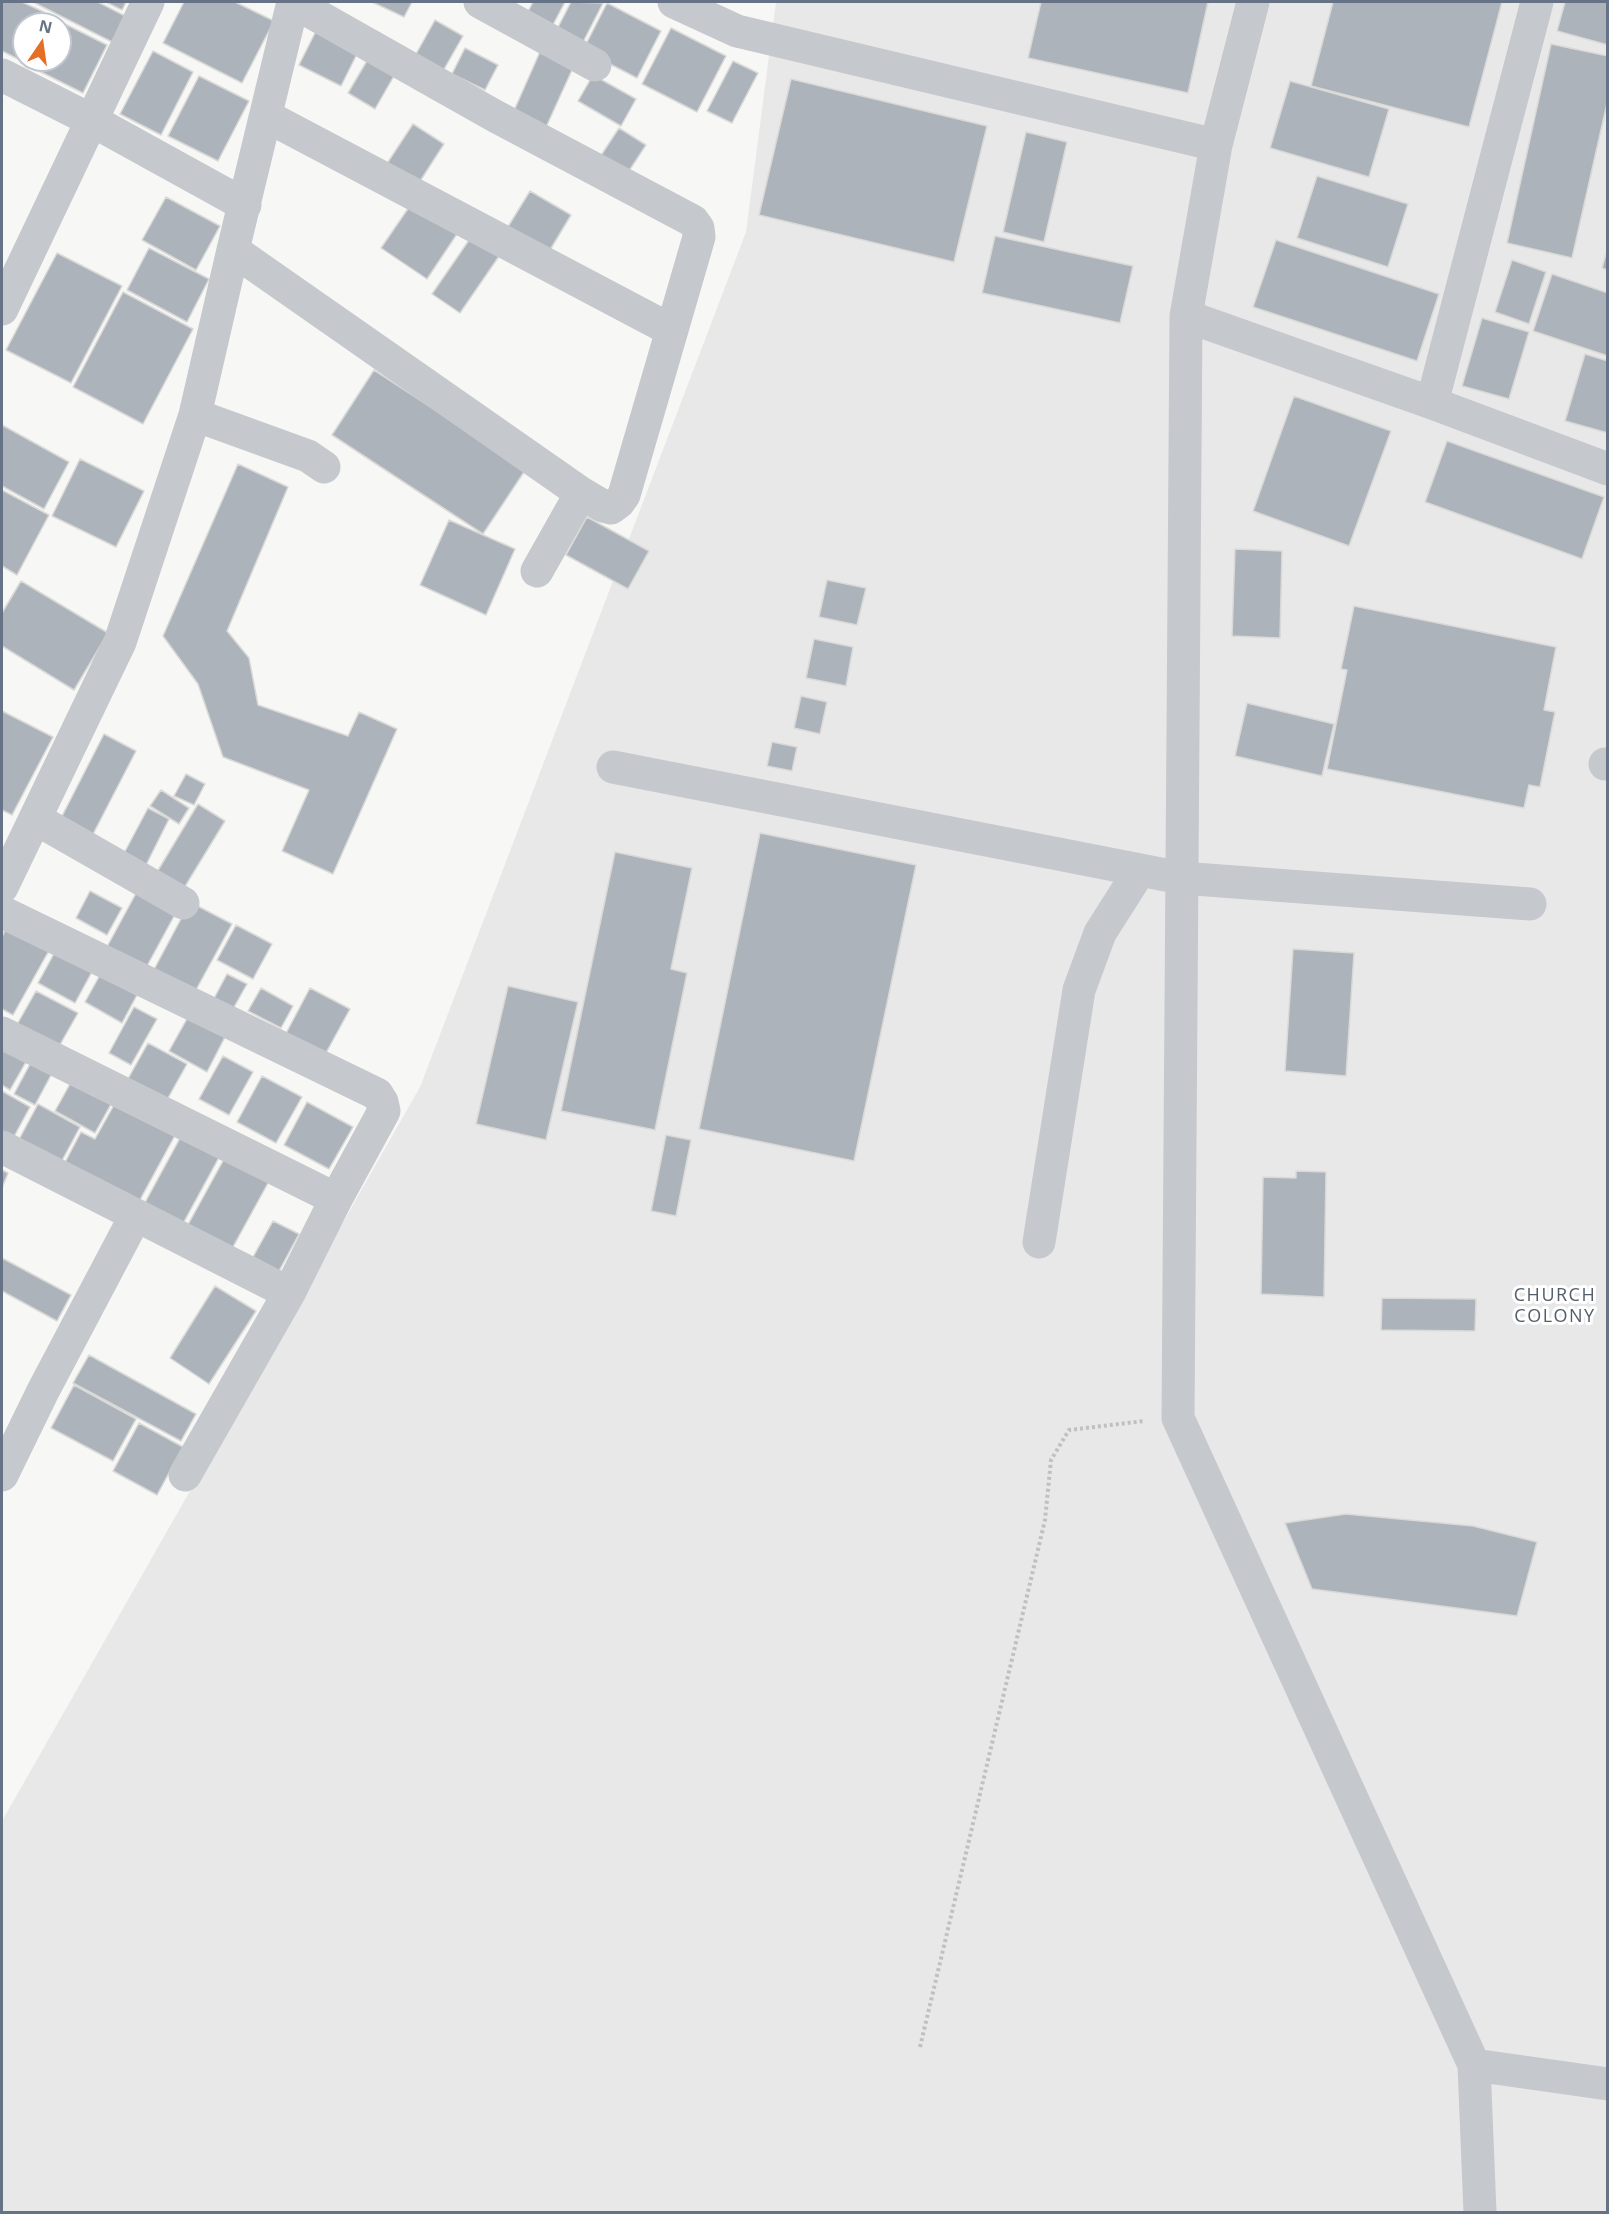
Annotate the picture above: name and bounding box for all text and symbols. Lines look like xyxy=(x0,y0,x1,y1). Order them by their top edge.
north arrow xyxy=(12,12,72,72)
text: N xyxy=(37,14,54,39)
district label: CHURCH COLONY xyxy=(1514,1285,1596,1328)

